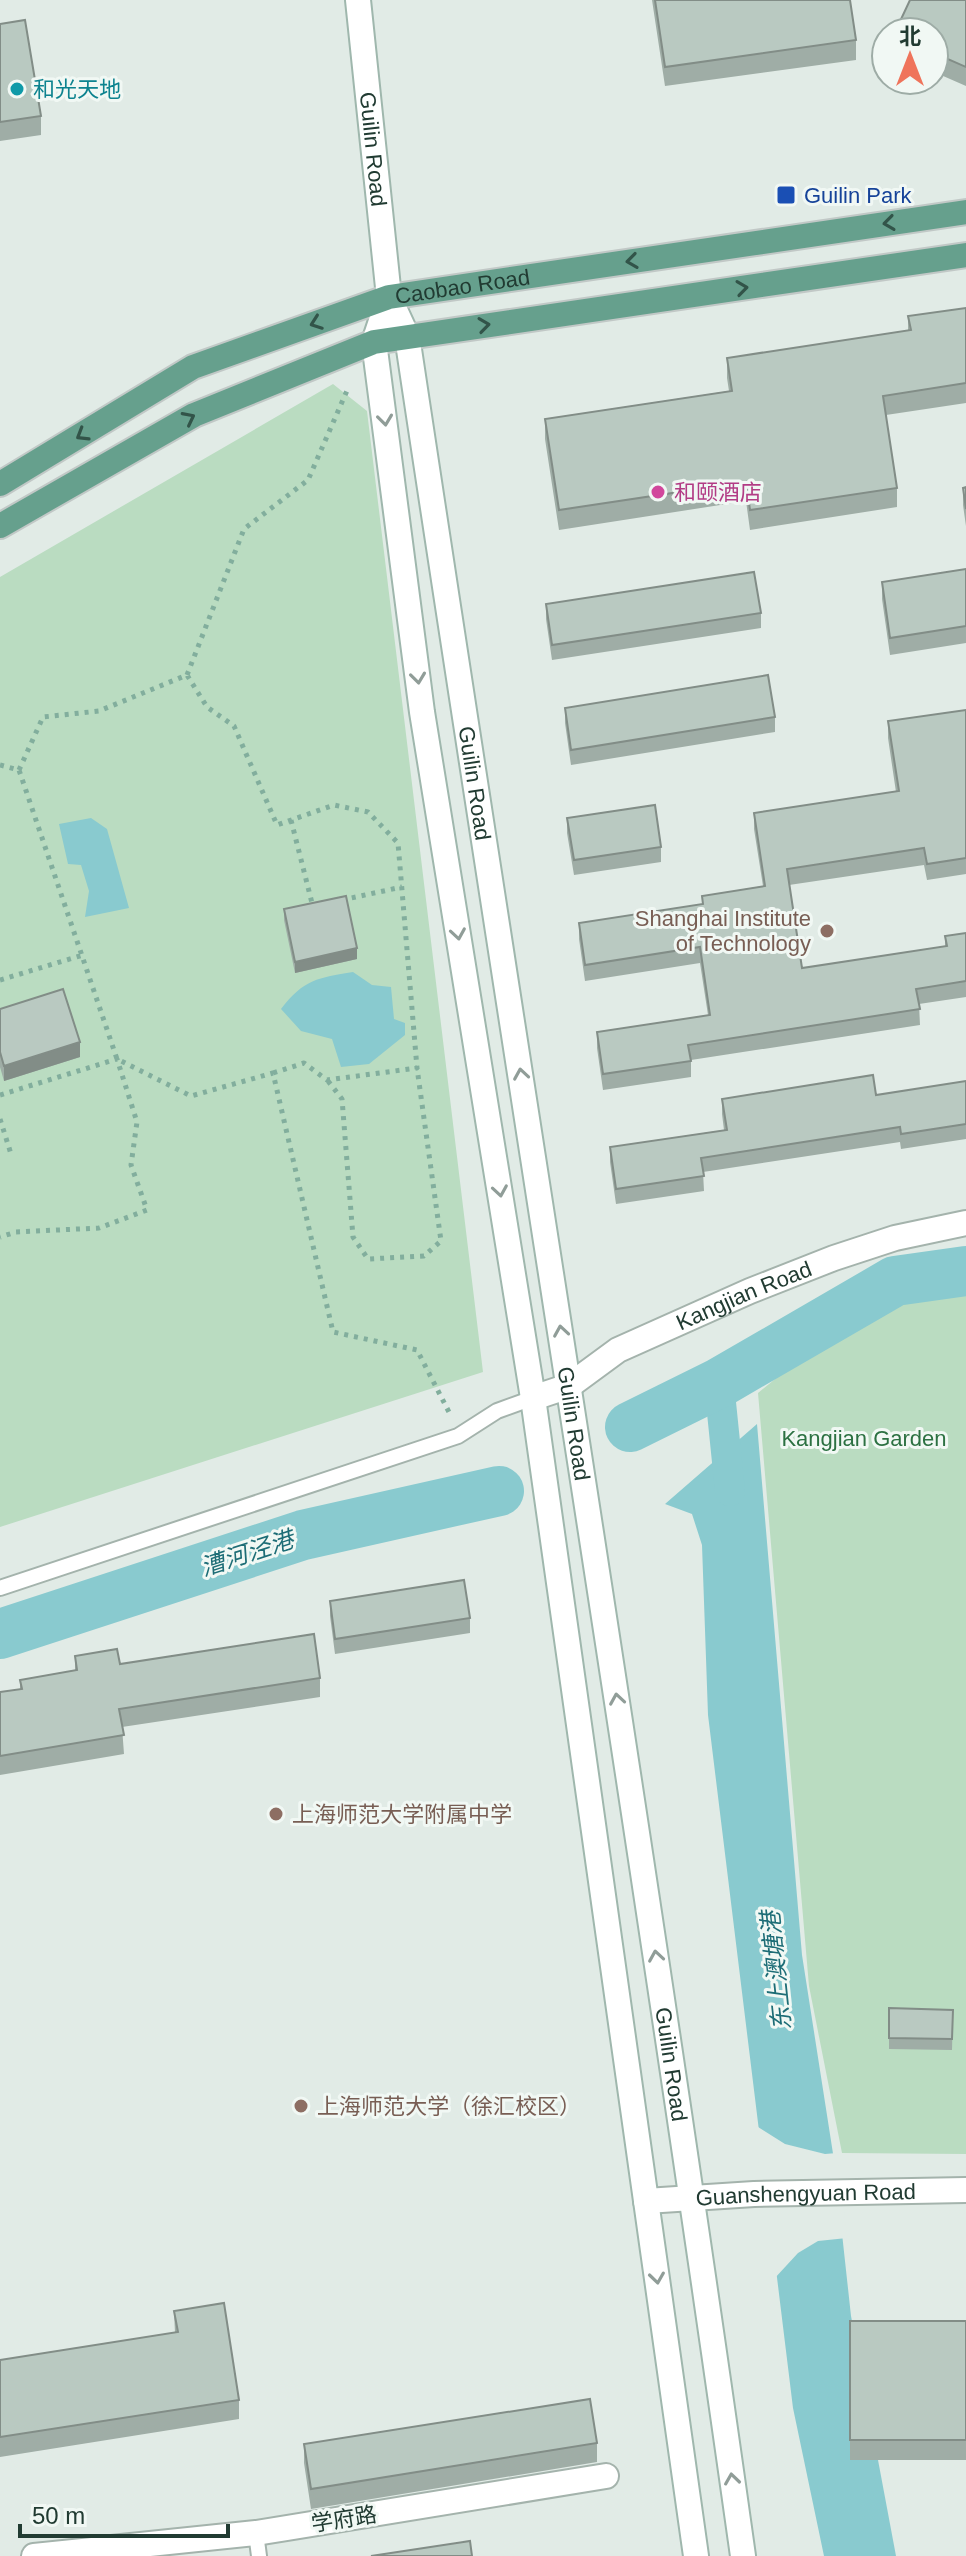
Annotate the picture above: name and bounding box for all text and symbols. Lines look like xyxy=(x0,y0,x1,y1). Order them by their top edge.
north arrow xyxy=(870,16,950,96)
text: 北 xyxy=(899,24,921,49)
place label: 和光天地 xyxy=(33,77,121,102)
marker: 和光天地 xyxy=(8,80,26,98)
street label: Guilin Road xyxy=(355,91,392,208)
place label: Guilin Park xyxy=(804,183,913,208)
marker: Guilin Park xyxy=(775,184,797,206)
one-way arrow xyxy=(882,214,896,231)
one-way arrow xyxy=(625,252,638,269)
street label: Caobao Road xyxy=(393,264,531,308)
one-way arrow xyxy=(735,280,749,297)
one-way arrow xyxy=(310,313,324,330)
one-way arrow xyxy=(477,317,491,334)
one-way arrow xyxy=(181,413,196,428)
one-way arrow xyxy=(376,414,393,427)
one-way arrow xyxy=(76,425,91,440)
place label: 和颐酒店 xyxy=(674,480,762,505)
marker: 和颐酒店 xyxy=(649,483,667,501)
one-way arrow xyxy=(409,671,426,684)
street label: Guilin Road xyxy=(454,725,496,842)
place label: Shanghai Institute of Technology xyxy=(635,906,811,956)
marker: Shanghai Institute of Technology xyxy=(818,922,836,940)
one-way arrow xyxy=(449,928,466,941)
one-way arrow xyxy=(513,1068,530,1081)
one-way arrow xyxy=(491,1184,508,1198)
street label: Kangjian Road xyxy=(672,1256,815,1335)
one-way arrow xyxy=(553,1324,570,1338)
street label: Guilin Road xyxy=(553,1365,595,1482)
park label: Kangjian Garden xyxy=(781,1426,947,1451)
water label: 漕河泾港 xyxy=(197,1524,300,1581)
one-way arrow xyxy=(609,1692,626,1706)
place label: 上海师范大学附属中学 xyxy=(292,1802,512,1827)
marker: 上海师范大学附属中学 xyxy=(267,1805,285,1823)
water label: 东上澳塘港 xyxy=(756,1907,796,2032)
one-way arrow xyxy=(648,1949,665,1963)
street label: Guilin Road xyxy=(651,2006,693,2123)
place label: 上海师范大学（徐汇校区） xyxy=(317,2094,581,2119)
marker: 上海师范大学（徐汇校区） xyxy=(292,2097,310,2115)
street label: Guanshengyuan Road xyxy=(695,2178,916,2210)
one-way arrow xyxy=(648,2272,665,2285)
one-way arrow xyxy=(724,2472,741,2486)
scale bar xyxy=(20,2488,228,2538)
street label: 学府路 xyxy=(309,2501,379,2537)
text: 50 m xyxy=(32,2502,85,2529)

